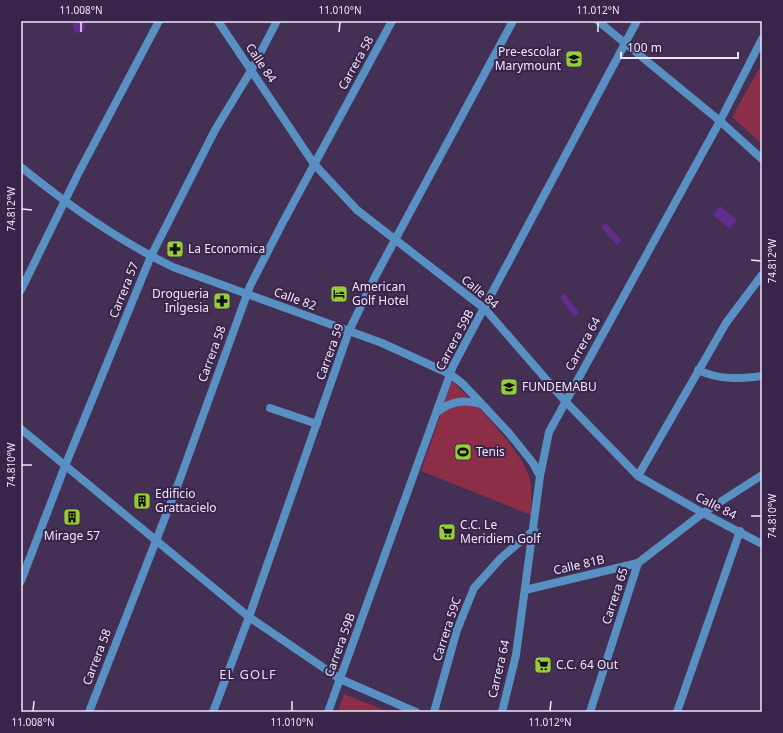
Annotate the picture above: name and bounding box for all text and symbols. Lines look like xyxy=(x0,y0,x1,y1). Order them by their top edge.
text: 11.008°N xyxy=(59,3,103,17)
text: 11.010°N xyxy=(318,3,362,17)
text: 11.012°N xyxy=(576,3,620,17)
street label: Carrera 58 xyxy=(334,33,377,93)
scale bar xyxy=(621,34,738,60)
text: 100 m xyxy=(627,39,662,56)
street label: Calle 84 xyxy=(242,40,281,86)
place label: Pre-escolar Marymount xyxy=(495,43,562,74)
school or university icon: Pre-escolar Marymount xyxy=(564,49,584,69)
text: 74.812°W xyxy=(4,186,18,231)
text: 74.812°W xyxy=(765,238,779,283)
pharmacy icon: La Economica xyxy=(165,239,185,259)
place label: La Economica xyxy=(188,240,265,257)
street label: Carrera 57 xyxy=(105,259,143,320)
street label: Calle 84 xyxy=(458,271,503,312)
place label: American Golf Hotel xyxy=(352,278,409,309)
street label: Calle 82 xyxy=(272,283,319,314)
hotel icon: American Golf Hotel xyxy=(329,284,349,304)
place label: Drogueria Inlgesia xyxy=(152,285,209,316)
pharmacy icon: Drogueria Inlgesia xyxy=(212,291,232,311)
street label: Carrera 59B xyxy=(431,306,478,373)
street label: Carrera 64 xyxy=(561,314,604,374)
street label: Carrera 59 xyxy=(311,321,348,382)
street label: Carrera 58 xyxy=(193,323,230,384)
school or university icon: FUNDEMABU xyxy=(499,377,519,397)
place label: FUNDEMABU xyxy=(522,378,597,395)
text: 74.810°W xyxy=(4,442,18,487)
sports icon: Tenis xyxy=(453,442,473,462)
place label: Tenis xyxy=(476,443,505,460)
place label: Edificio Grattacielo xyxy=(155,485,217,516)
street label: Calle 84 xyxy=(693,488,740,523)
building icon: Edificio Grattacielo xyxy=(132,491,152,511)
text: 74.810°W xyxy=(765,493,779,538)
building icon: Mirage 57 xyxy=(62,507,82,527)
place label: C.C. Le Meridiem Golf xyxy=(460,516,541,547)
supermarket icon: C.C. Le Meridiem Golf xyxy=(437,522,457,542)
place label: Mirage 57 xyxy=(44,527,100,544)
street label: Calle 81B xyxy=(552,550,606,579)
street label: Carrera 65 xyxy=(597,565,632,627)
street label: Carrera 59C xyxy=(428,594,465,663)
street label: Carrera 59B xyxy=(320,610,359,679)
street label: Carrera 58 xyxy=(78,626,115,687)
street label: Carrera 64 xyxy=(484,638,513,700)
supermarket icon: C.C. 64 Out xyxy=(533,655,553,675)
place label: C.C. 64 Out xyxy=(556,656,619,673)
district label: EL GOLF xyxy=(219,665,277,683)
text: 11.008°N xyxy=(11,715,55,729)
text: 11.010°N xyxy=(270,715,314,729)
text: 11.012°N xyxy=(528,715,572,729)

